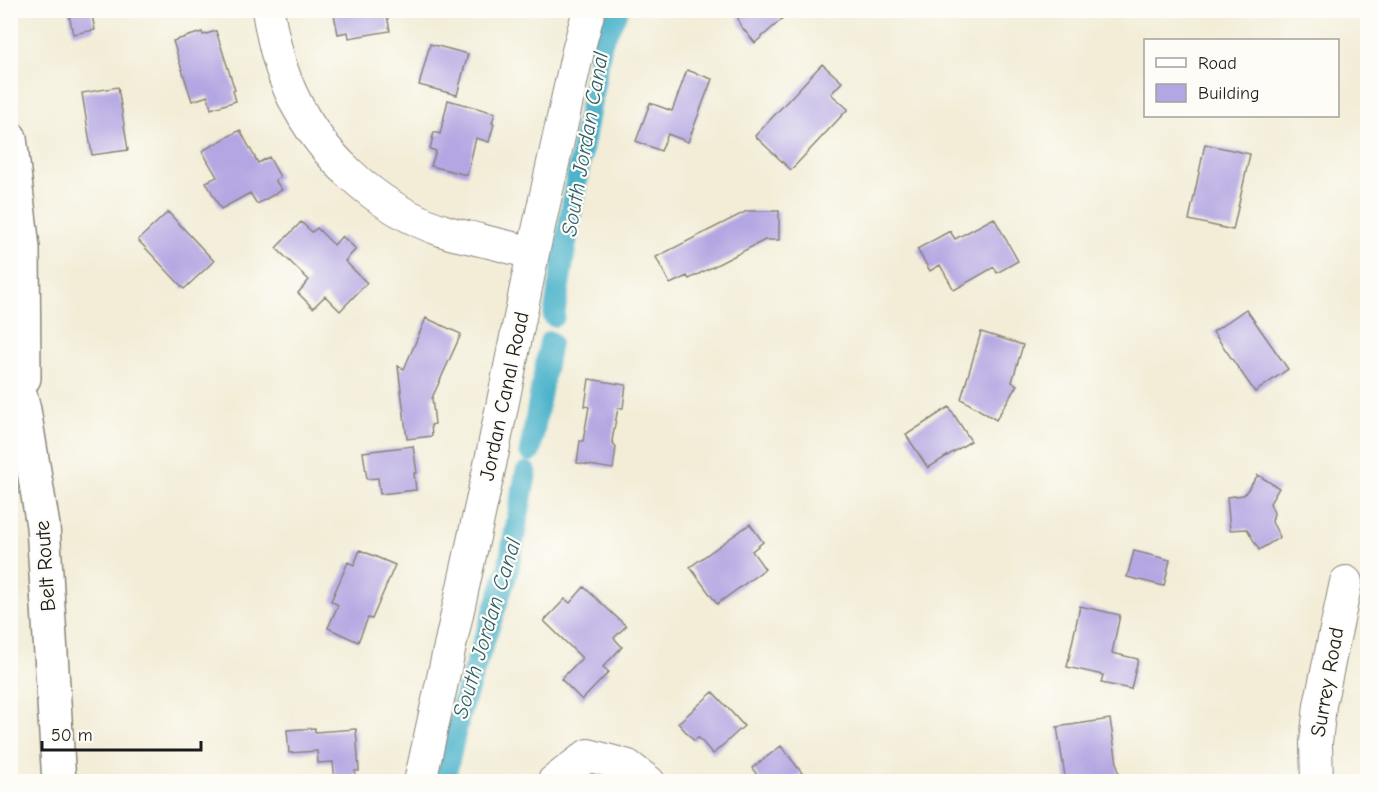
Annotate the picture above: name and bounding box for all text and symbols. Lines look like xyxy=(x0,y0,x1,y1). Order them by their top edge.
legend xyxy=(1144,39,1339,117)
water label: South Jordan Canal xyxy=(556,49,614,238)
text: Road xyxy=(1198,53,1237,74)
text: Building xyxy=(1198,83,1260,104)
street label: Jordan Canal Road xyxy=(474,309,534,483)
street label: Belt Route xyxy=(30,520,60,612)
water label: South Jordan Canal xyxy=(447,534,527,721)
street label: Surrey Road xyxy=(1306,625,1348,739)
scale bar xyxy=(42,714,201,752)
text: 50 m xyxy=(51,725,93,746)

